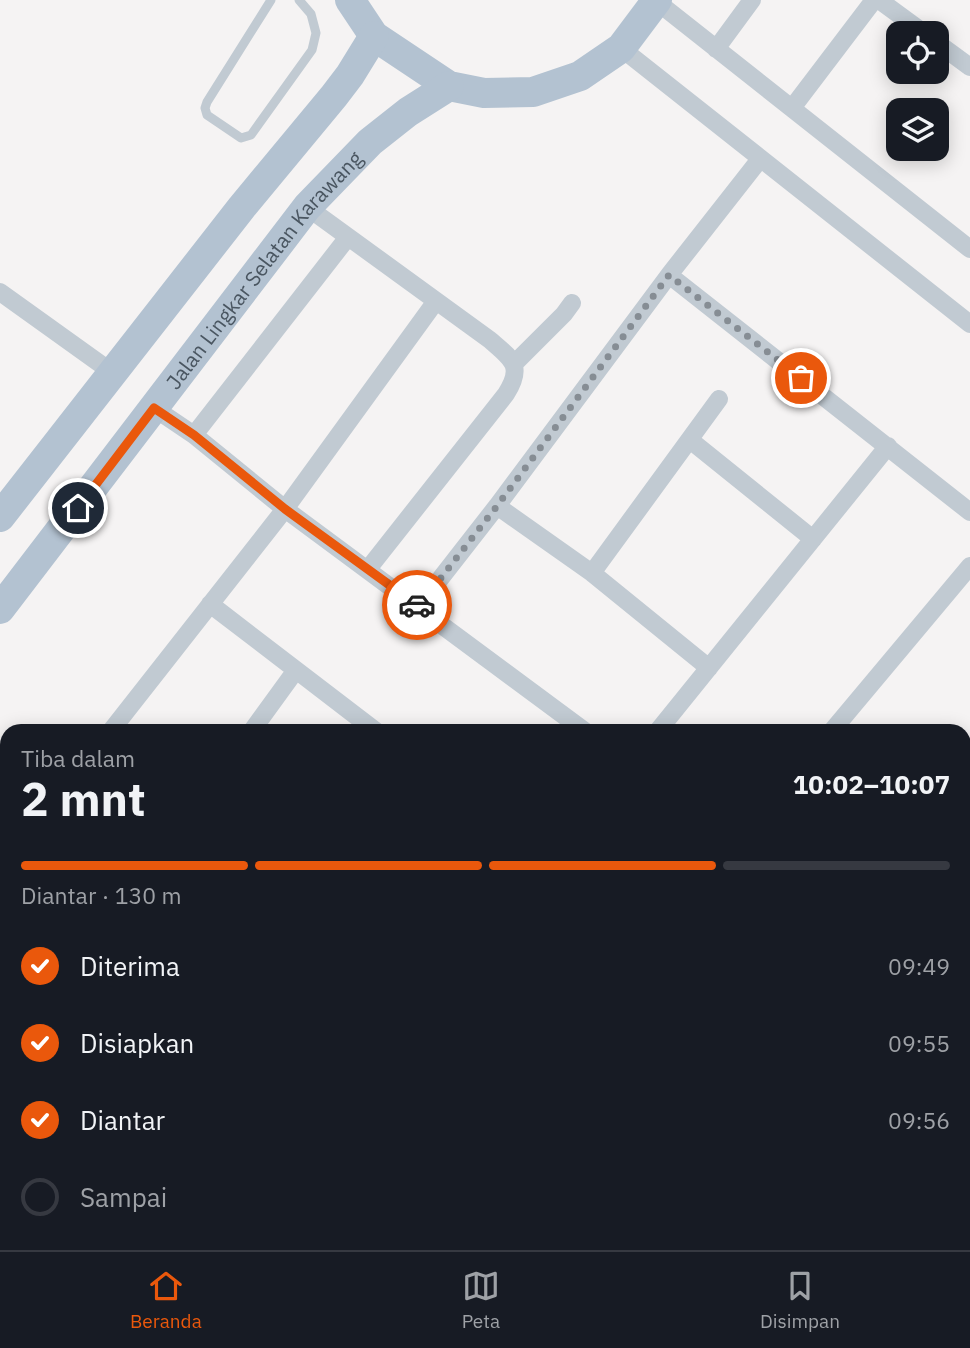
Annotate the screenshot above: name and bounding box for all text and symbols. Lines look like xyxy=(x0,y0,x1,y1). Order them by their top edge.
map controls xyxy=(886,21,949,161)
button: locate xyxy=(886,21,949,84)
button: layers xyxy=(886,98,949,161)
street label: Jalan Lingkar Selatan Karawang xyxy=(159,144,368,395)
pin xyxy=(771,348,831,408)
icon: bag xyxy=(782,359,820,397)
pin xyxy=(48,478,108,538)
icon: home xyxy=(59,489,97,527)
courier xyxy=(382,570,452,640)
icon: car xyxy=(398,586,436,624)
text: Tiba dalam xyxy=(21,743,135,773)
text: 10:02–10:07 xyxy=(793,767,950,801)
text: 2 mnt xyxy=(21,769,146,829)
text: Diantar · 130 m xyxy=(21,880,182,910)
icon: check xyxy=(21,947,59,985)
text: Diterima xyxy=(80,949,180,983)
text: 09:49 xyxy=(888,951,950,981)
icon: check xyxy=(21,1024,59,1062)
text: Disiapkan xyxy=(80,1026,194,1060)
text: 09:55 xyxy=(888,1028,950,1058)
icon: check xyxy=(21,1101,59,1139)
text: Diantar xyxy=(80,1103,165,1137)
text: 09:56 xyxy=(888,1105,950,1135)
text: Sampai xyxy=(80,1180,167,1214)
tab: Beranda xyxy=(130,1267,202,1333)
tab: Peta xyxy=(462,1267,500,1333)
tab: Disimpan xyxy=(760,1267,840,1333)

